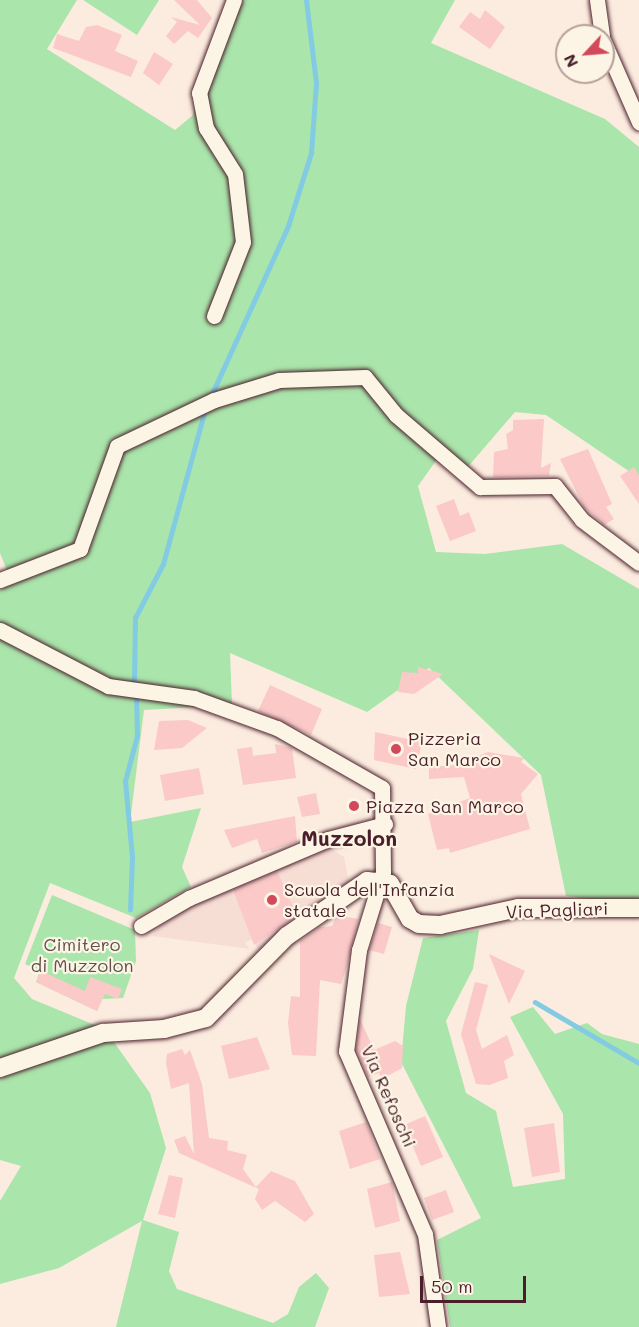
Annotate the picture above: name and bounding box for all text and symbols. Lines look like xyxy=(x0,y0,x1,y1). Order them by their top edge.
north arrow xyxy=(555,24,615,84)
text: N xyxy=(558,51,582,71)
place label: Pizzeria San Marco xyxy=(408,728,501,771)
marker: Pizzeria San Marco xyxy=(389,742,403,756)
place label: Piazza San Marco xyxy=(366,795,524,817)
marker: Piazza San Marco xyxy=(347,799,361,813)
district label: Muzzolon xyxy=(301,825,397,851)
place label: Scuola dell'Infanzia statale xyxy=(284,879,455,922)
marker: Scuola dell'Infanzia statale xyxy=(265,893,279,907)
street label: Via Pagliari xyxy=(505,897,609,923)
park label: Cimitero di Muzzolon xyxy=(31,934,133,976)
street label: Via Refoschi xyxy=(357,1042,421,1150)
scale bar xyxy=(423,1264,530,1302)
text: 50 m xyxy=(431,1274,473,1298)

